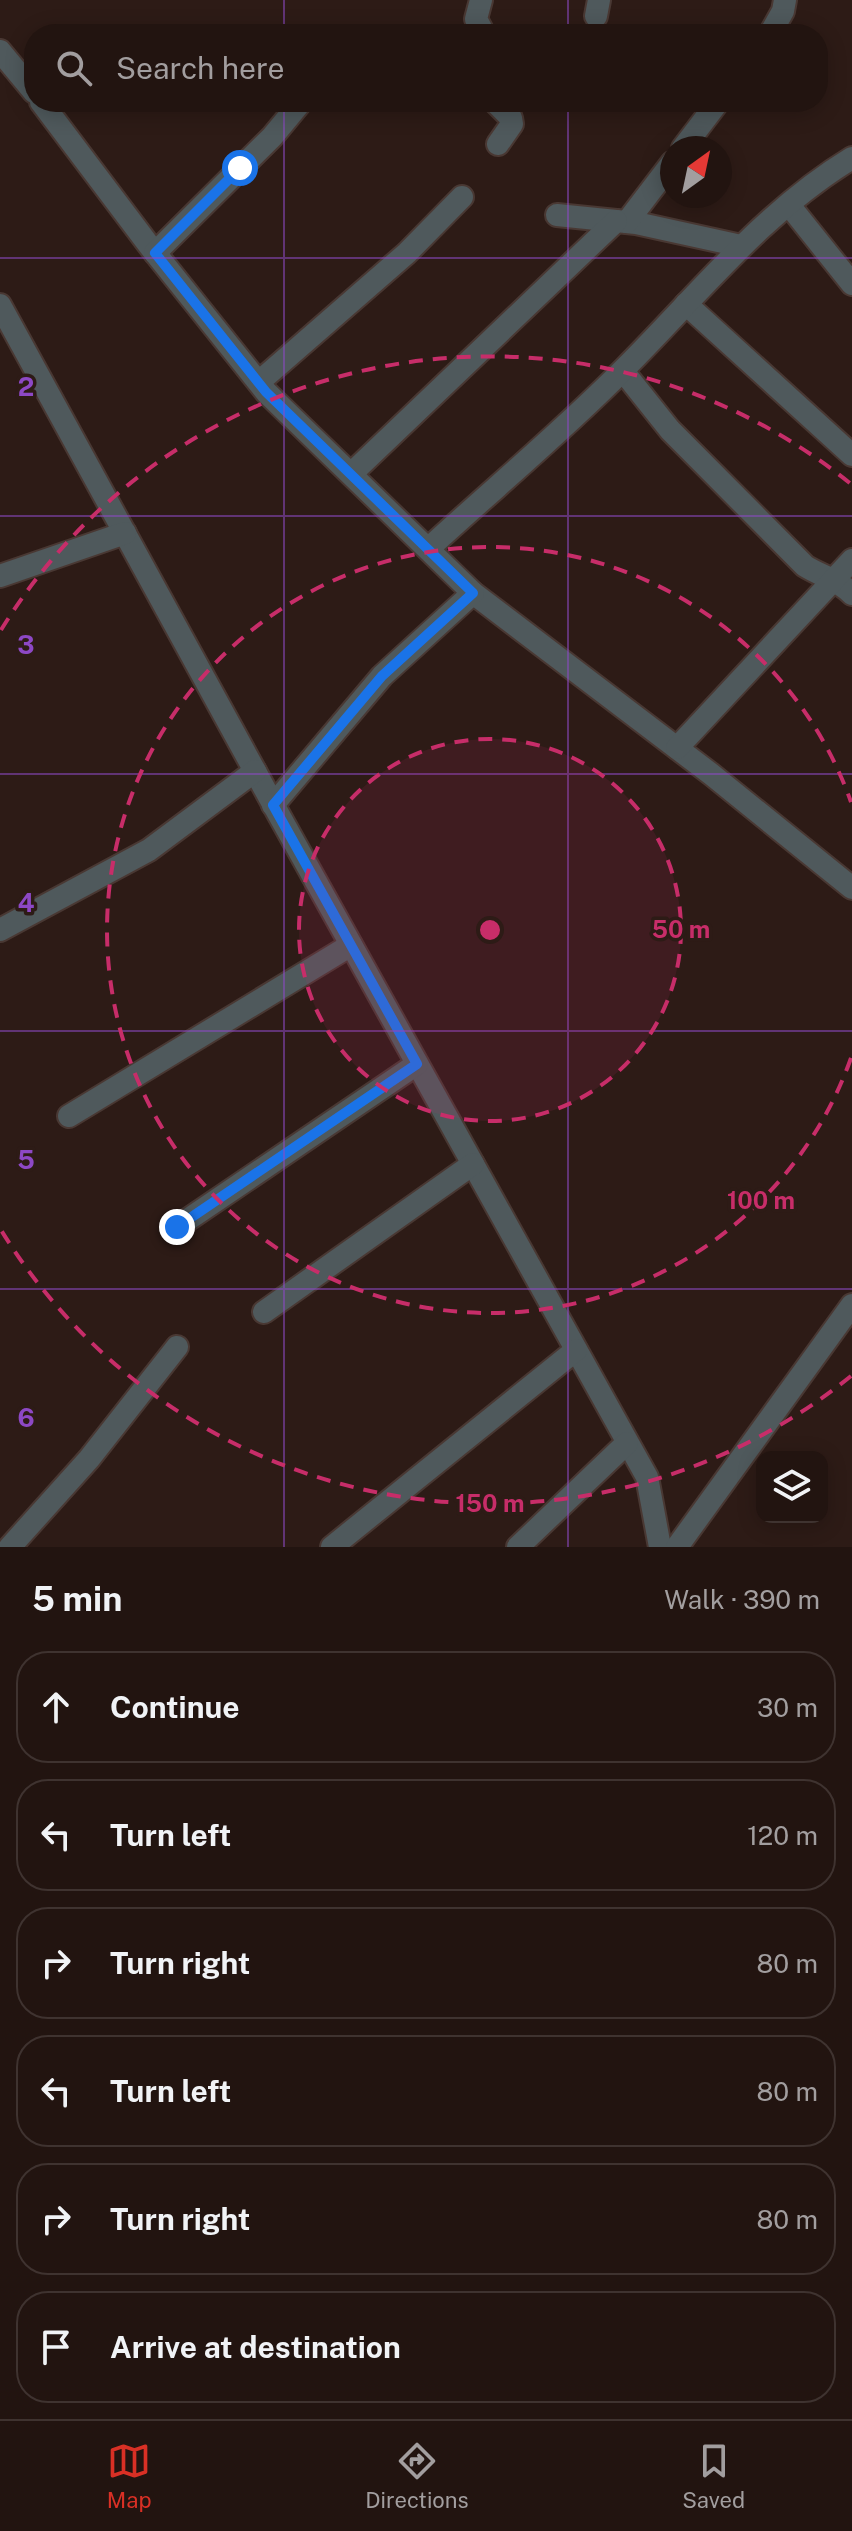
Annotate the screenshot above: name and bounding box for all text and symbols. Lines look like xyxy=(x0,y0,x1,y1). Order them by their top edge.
search box xyxy=(24,24,828,112)
icon: search xyxy=(52,46,96,90)
text: Search here xyxy=(116,50,284,86)
north arrow xyxy=(660,136,732,208)
route start xyxy=(222,150,258,186)
text: 2 xyxy=(18,371,34,402)
text: 3 xyxy=(17,629,35,660)
text: 4 xyxy=(17,887,35,918)
text: 50 m xyxy=(652,915,710,943)
centre of rings xyxy=(476,916,504,944)
text: 5 xyxy=(17,1144,35,1175)
text: 100 m xyxy=(727,1186,795,1214)
route end xyxy=(159,1209,195,1245)
text: 6 xyxy=(17,1402,35,1433)
map controls xyxy=(756,1451,828,1523)
button: layers xyxy=(756,1451,828,1523)
text: 150 m xyxy=(456,1489,524,1517)
text: 5 min xyxy=(32,1579,122,1619)
text: Walk · 390 m xyxy=(664,1584,820,1615)
icon: ahead xyxy=(34,1685,78,1729)
text: Continue xyxy=(110,1689,240,1725)
text: 30 m xyxy=(757,1692,818,1723)
icon: left xyxy=(34,1813,78,1857)
text: Turn left xyxy=(110,1817,231,1853)
text: 120 m xyxy=(747,1820,818,1851)
icon: right xyxy=(34,1941,78,1985)
text: Turn right xyxy=(110,1945,250,1981)
text: 80 m xyxy=(757,1948,818,1979)
icon: left xyxy=(34,2069,78,2113)
text: Turn left xyxy=(110,2073,231,2109)
text: 80 m xyxy=(757,2076,818,2107)
icon: right xyxy=(34,2197,78,2241)
text: Turn right xyxy=(110,2201,250,2237)
text: 80 m xyxy=(757,2204,818,2235)
icon: arrive xyxy=(34,2325,78,2369)
text: Arrive at destination xyxy=(110,2329,401,2365)
tab: Map xyxy=(107,2439,152,2513)
tab: Directions xyxy=(365,2439,469,2513)
tab: Saved xyxy=(682,2439,745,2513)

